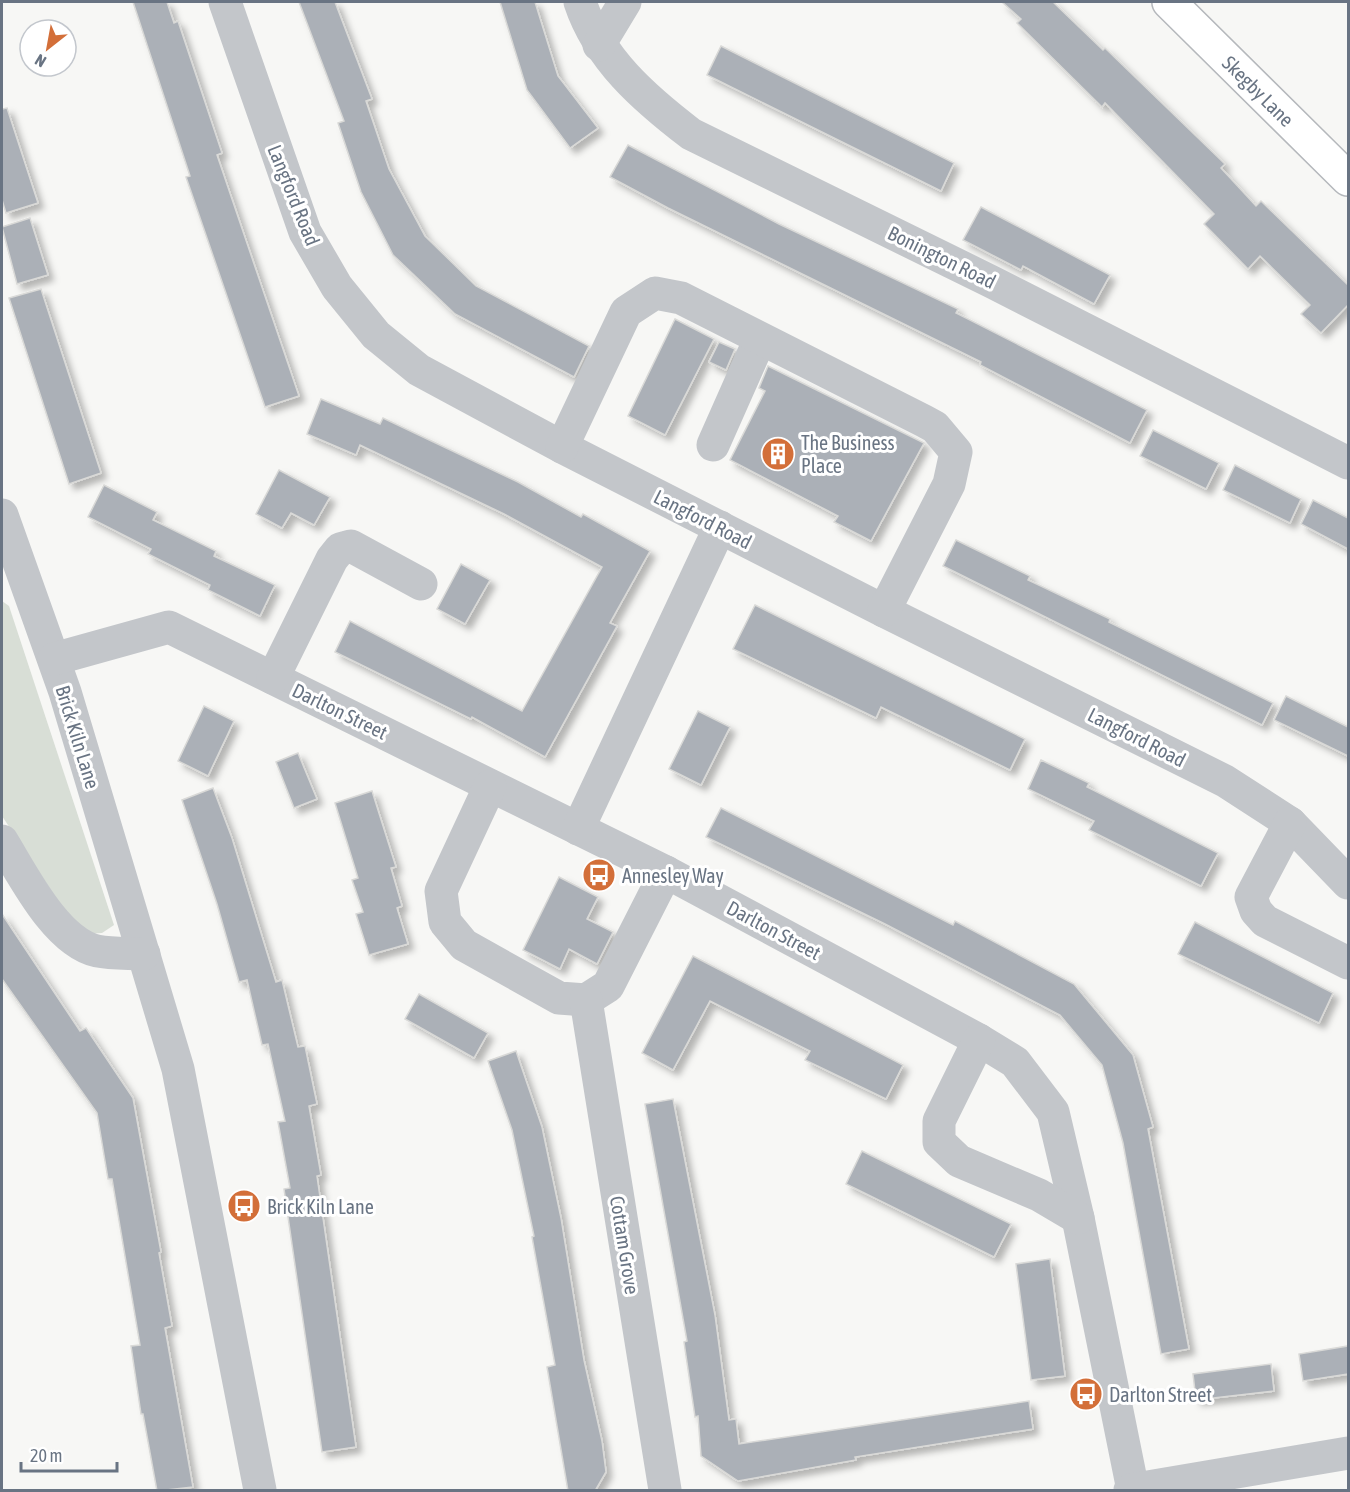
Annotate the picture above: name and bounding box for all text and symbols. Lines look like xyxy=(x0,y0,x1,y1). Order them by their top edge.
north arrow xyxy=(18,18,78,78)
text: N xyxy=(32,51,49,71)
street label: Skegby Lane xyxy=(1218,51,1299,131)
street label: Langford Road xyxy=(263,141,325,249)
street label: Bonington Road xyxy=(884,221,1000,293)
place label: The Business Place xyxy=(801,431,895,477)
building icon: The Business Place xyxy=(760,436,796,472)
street label: Langford Road xyxy=(650,485,756,553)
street label: Darlton Street xyxy=(289,678,392,744)
street label: Brick Kiln Lane xyxy=(51,683,105,791)
street label: Langford Road xyxy=(1084,703,1190,771)
bus stop icon: Annesley Way xyxy=(581,857,617,893)
place label: Annesley Way xyxy=(622,864,724,887)
street label: Darlton Street xyxy=(723,896,825,964)
bus stop icon: Brick Kiln Lane xyxy=(226,1188,262,1224)
street label: Cottam Grove xyxy=(606,1194,644,1296)
place label: Brick Kiln Lane xyxy=(267,1195,374,1218)
bus stop icon: Darlton Street xyxy=(1068,1376,1104,1412)
place label: Darlton Street xyxy=(1109,1383,1212,1406)
scale bar xyxy=(21,1435,117,1473)
text: 20 m xyxy=(30,1445,62,1466)

